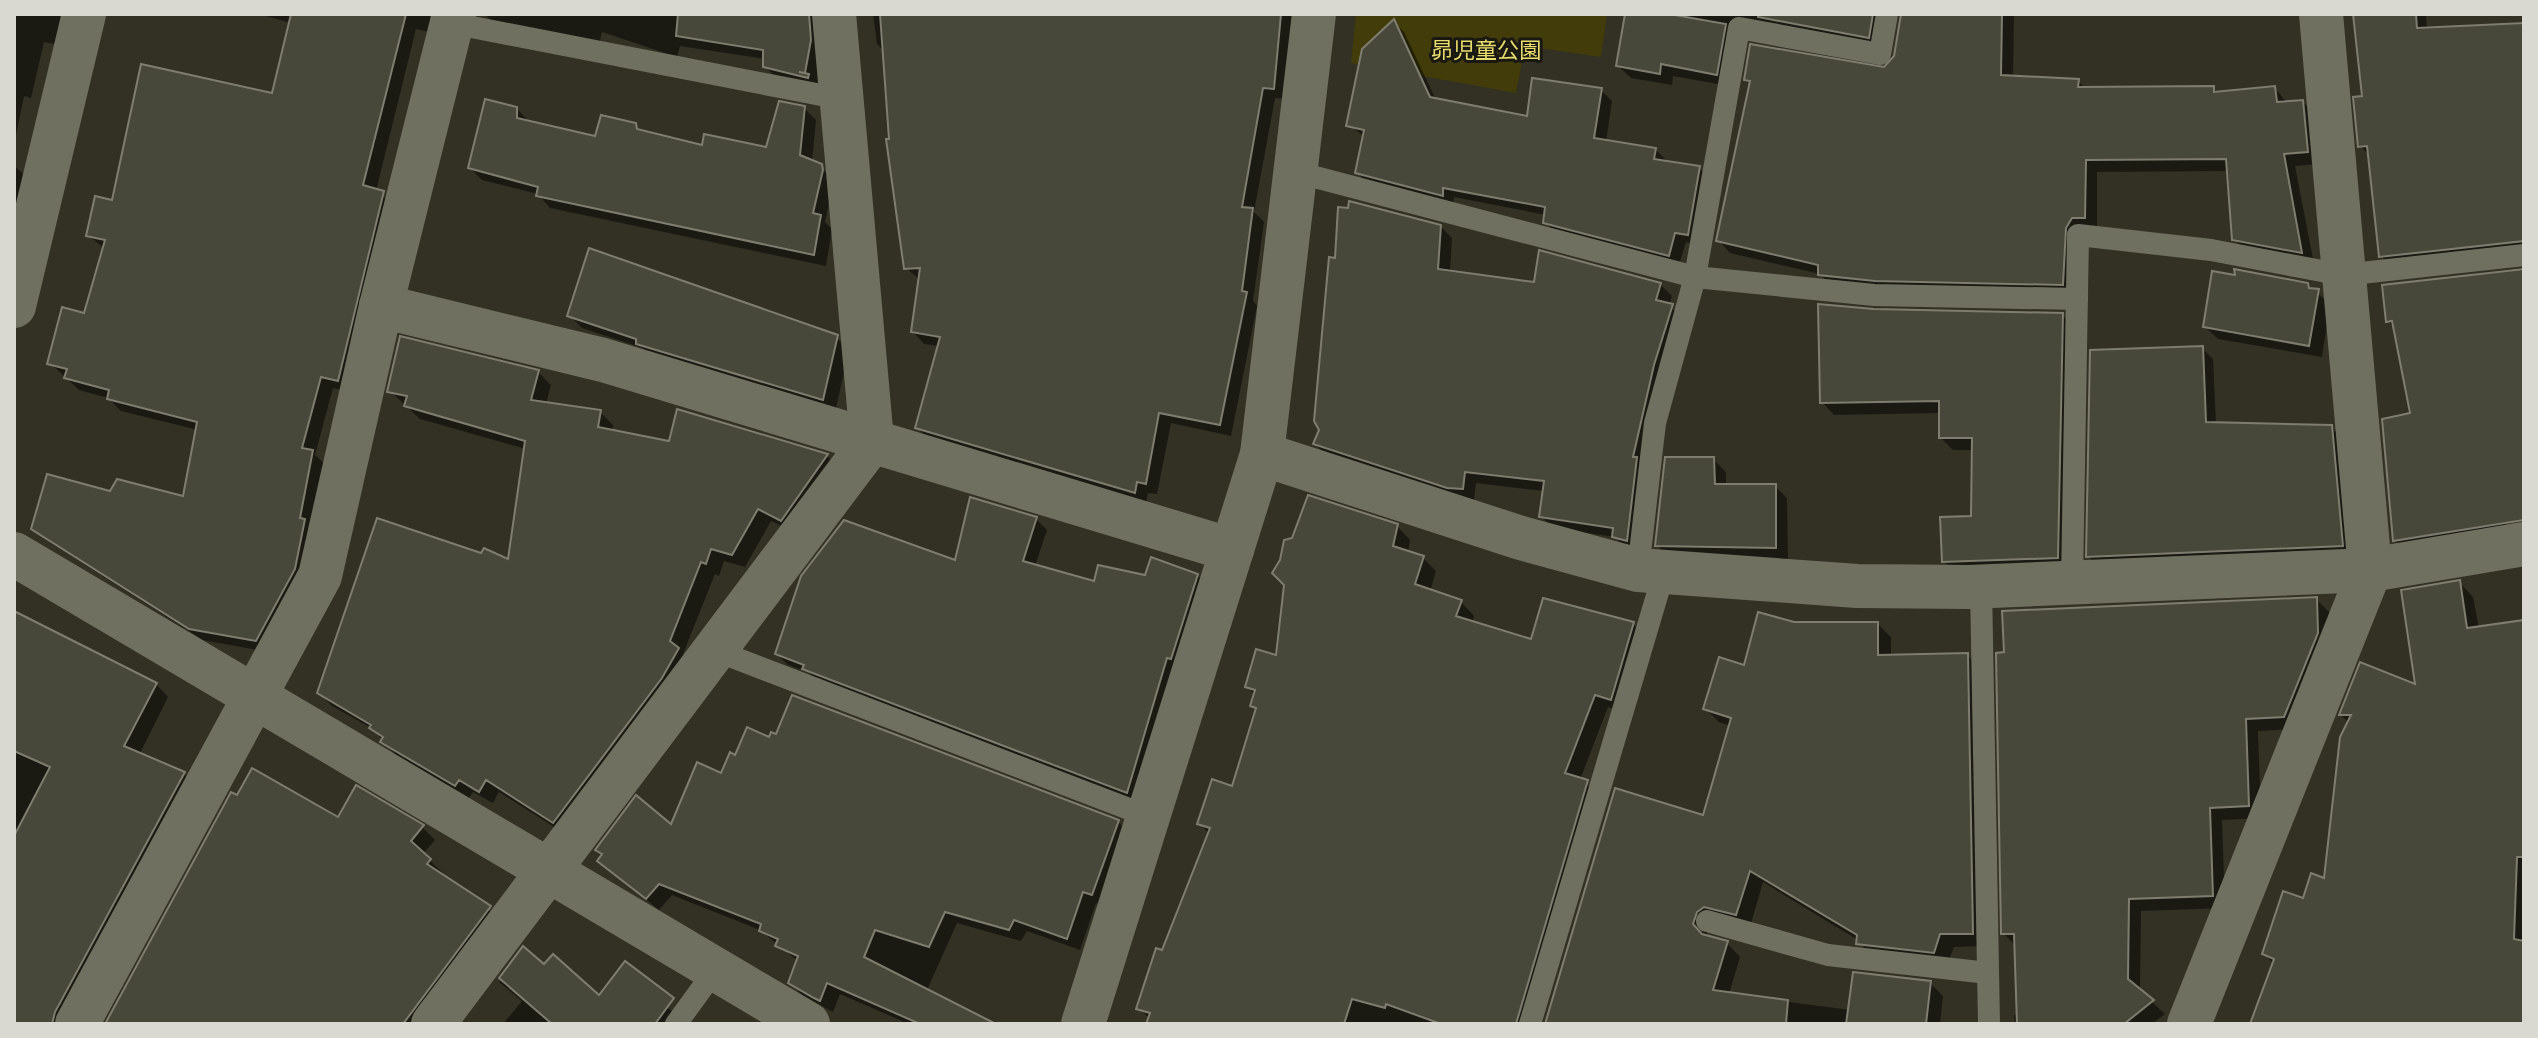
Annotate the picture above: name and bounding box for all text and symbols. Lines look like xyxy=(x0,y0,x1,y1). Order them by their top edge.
park label: 昴児童公園 xyxy=(1431,37,1541,62)

